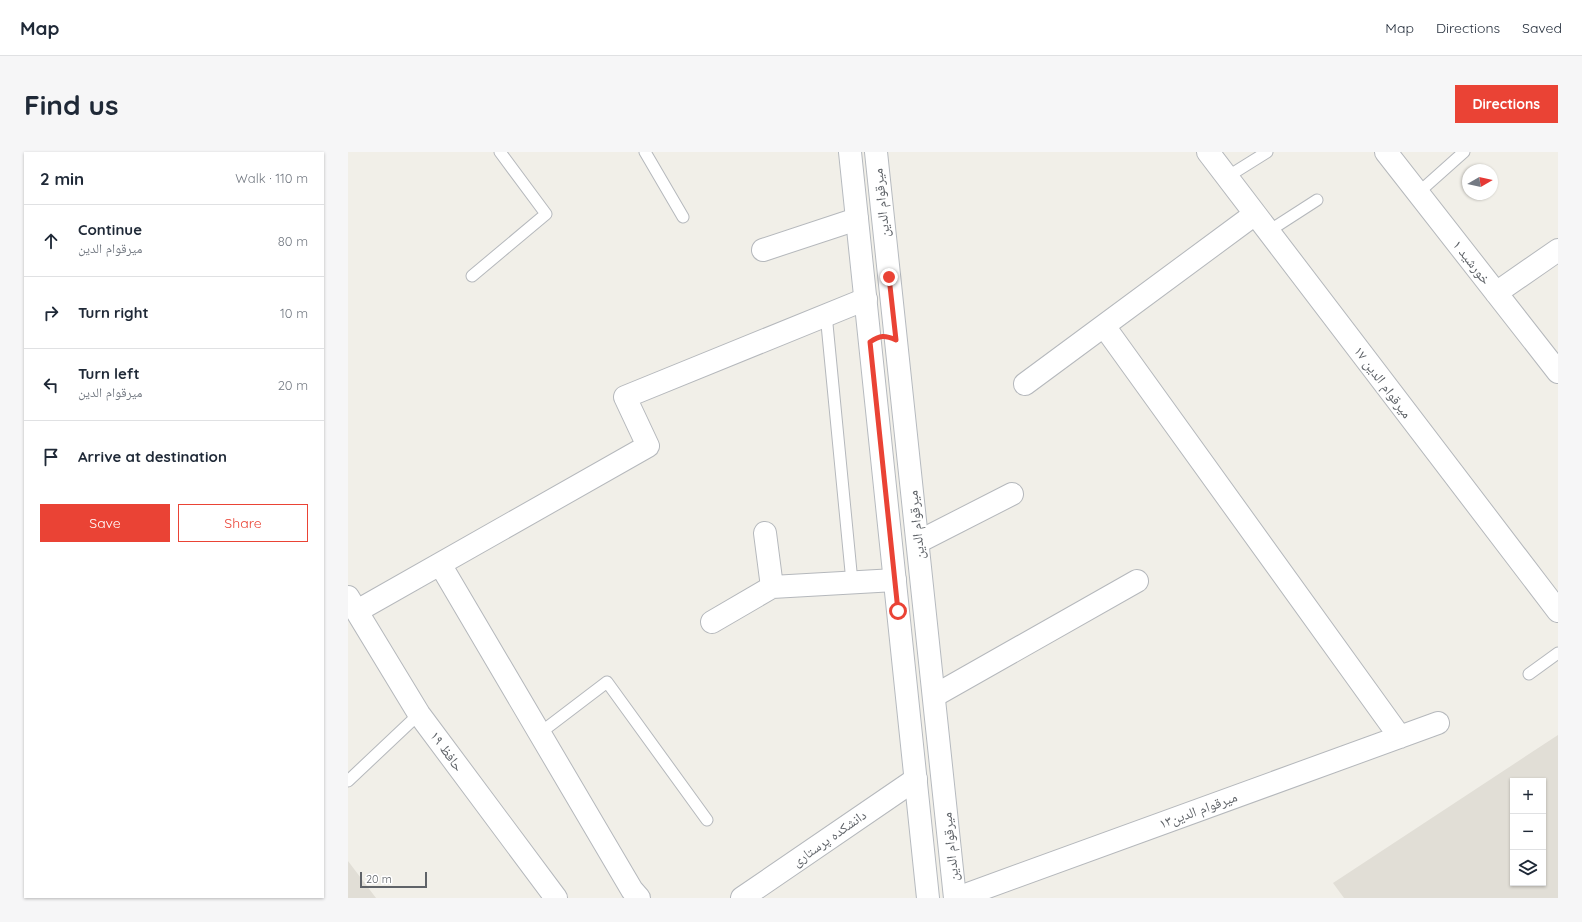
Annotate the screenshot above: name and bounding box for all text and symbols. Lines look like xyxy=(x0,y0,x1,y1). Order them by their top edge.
text: Map xyxy=(20,16,59,40)
text: Map xyxy=(1385,19,1414,37)
text: Directions xyxy=(1436,19,1500,37)
text: Saved xyxy=(1522,19,1562,37)
button: Directions xyxy=(1455,85,1558,123)
text: Find us xyxy=(24,87,118,122)
north arrow xyxy=(1462,164,1498,200)
street label: میرقوام الدین xyxy=(868,167,895,238)
text: 2 min xyxy=(40,168,84,189)
text: Walk · 110 m xyxy=(235,170,308,186)
text: Continue xyxy=(78,220,142,239)
icon: ahead xyxy=(40,230,62,252)
text: 80 m xyxy=(278,233,308,249)
street label: خورشید ۱ xyxy=(1449,236,1495,288)
text: میرقوام الدین xyxy=(78,240,142,256)
route end xyxy=(880,268,898,286)
icon: right xyxy=(40,302,62,324)
text: Turn right xyxy=(78,303,149,322)
text: 10 m xyxy=(280,305,308,321)
street label: میرقوام الدین ۱۷ xyxy=(1349,342,1416,422)
text: Turn left xyxy=(78,364,140,383)
icon: left xyxy=(40,374,62,396)
text: 20 m xyxy=(278,377,308,393)
text: میرقوام الدین xyxy=(78,384,142,400)
icon: arrive xyxy=(40,446,62,468)
text: Arrive at destination xyxy=(78,447,227,466)
street label: میرقوام الدین xyxy=(903,489,930,560)
button: Save xyxy=(40,504,170,542)
button: Share xyxy=(178,504,308,542)
route start xyxy=(889,602,907,620)
street label: حافظ ۱۹ xyxy=(426,727,468,775)
map controls xyxy=(1510,778,1546,886)
button: + xyxy=(1510,778,1546,814)
street label: میرقوام الدین۱۳ xyxy=(1156,788,1240,833)
street label: دانشکده پرستاری xyxy=(788,806,870,870)
street label: میرقوام الدین xyxy=(937,811,964,882)
button: − xyxy=(1510,814,1546,850)
button: layers xyxy=(1510,850,1546,886)
scale bar xyxy=(360,870,427,889)
text: 20 m xyxy=(366,872,392,886)

